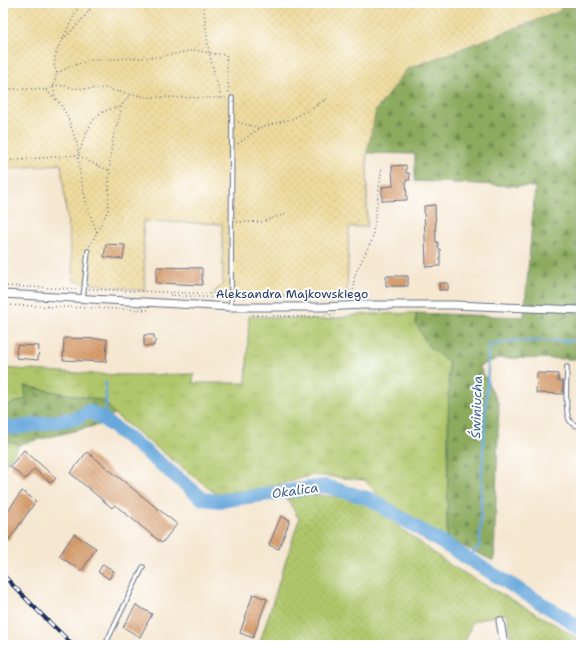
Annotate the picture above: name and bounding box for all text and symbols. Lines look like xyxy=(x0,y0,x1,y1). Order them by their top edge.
street label: Aleksandra Majkowskiego xyxy=(216,286,368,302)
water label: Świniucha xyxy=(466,375,486,439)
water label: Okalica xyxy=(271,479,319,502)

